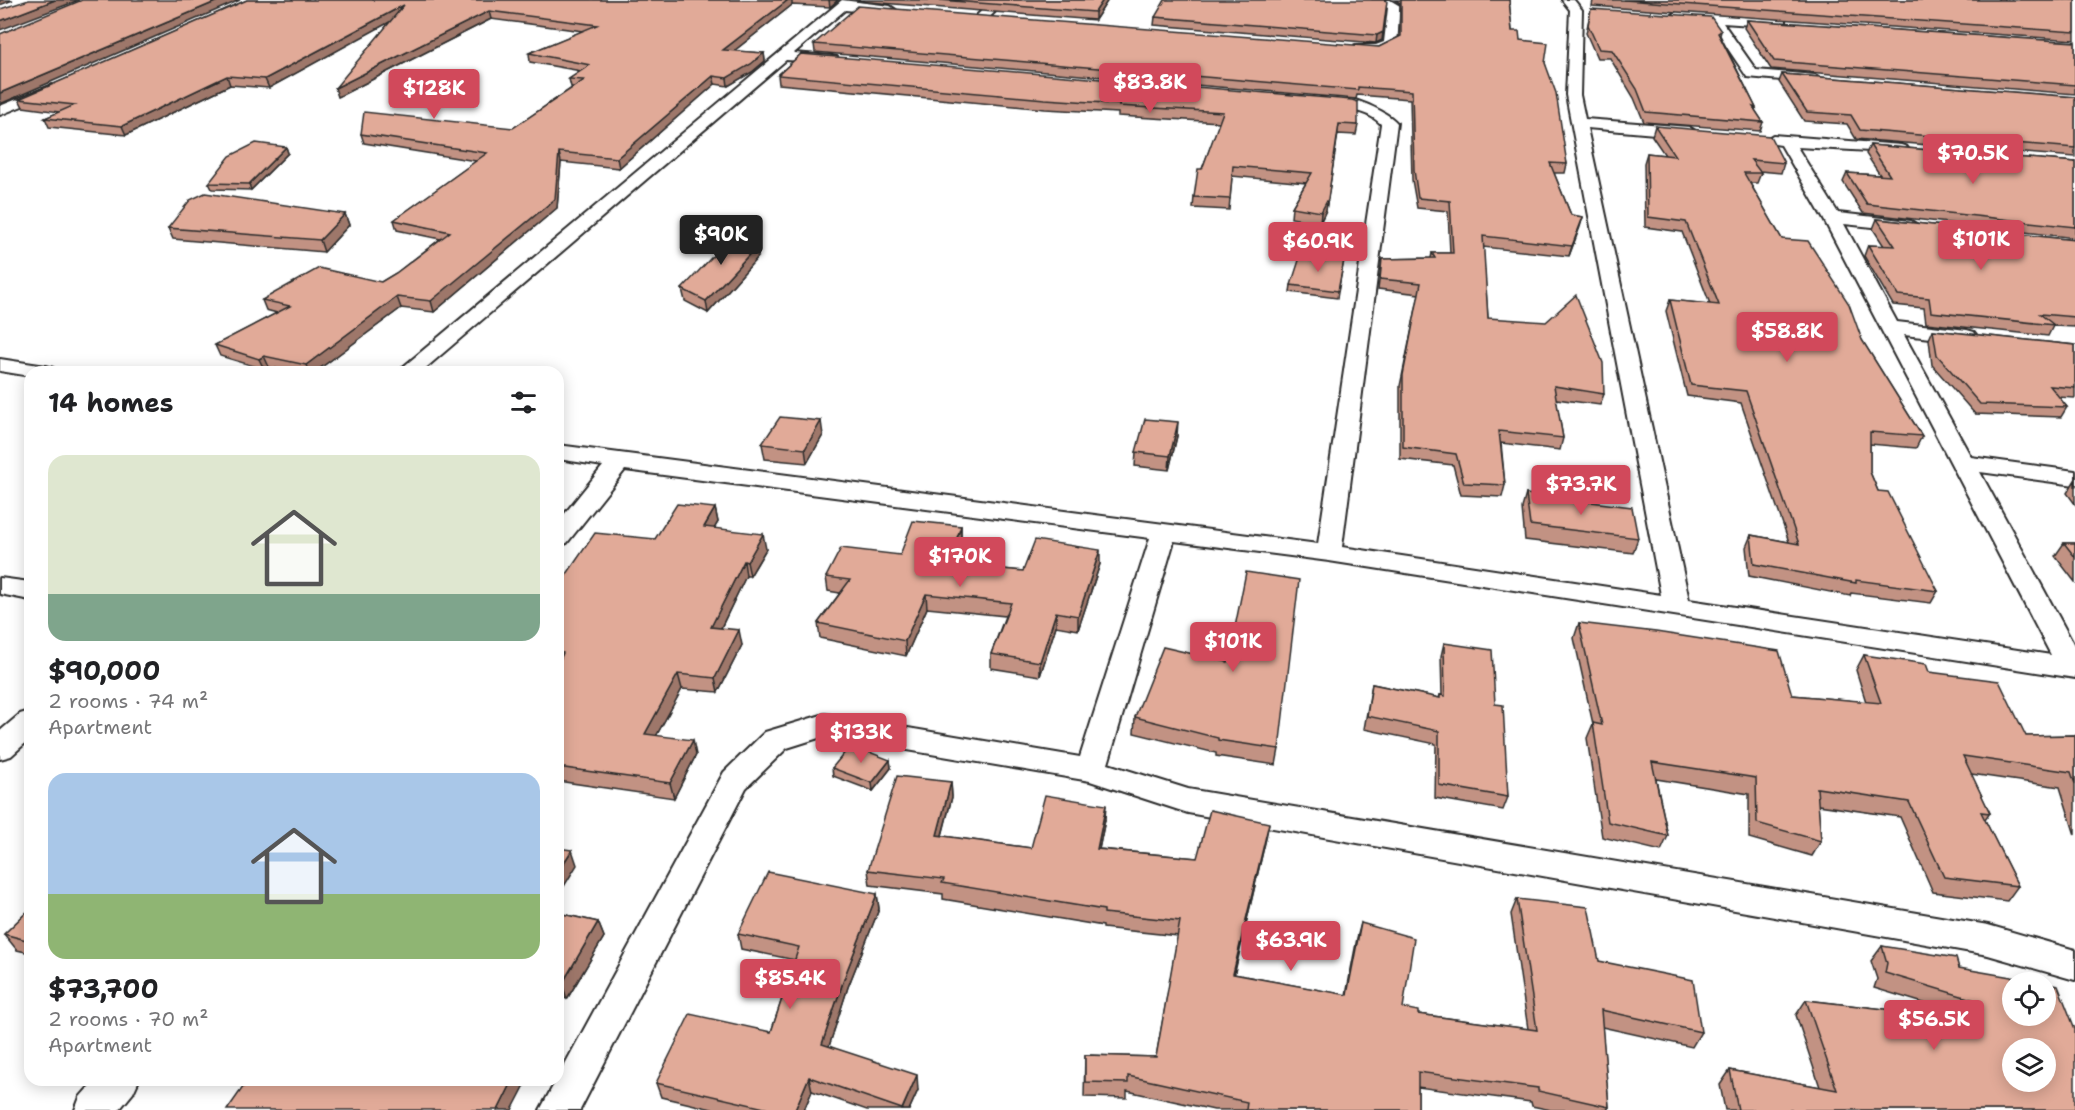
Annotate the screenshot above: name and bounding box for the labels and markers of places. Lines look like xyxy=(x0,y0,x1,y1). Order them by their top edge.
pin: $83.8K xyxy=(1101,63,1199,114)
pin: $128K xyxy=(392,69,476,120)
pin: $70.5K xyxy=(1924,134,2022,185)
pin: $90K xyxy=(685,215,757,266)
pin: $101K xyxy=(1939,220,2023,271)
pin: $60.9K xyxy=(1269,222,1367,273)
pin: $58.8K xyxy=(1738,312,1836,363)
pin: $73.7K xyxy=(1532,465,1630,516)
pin: $170K xyxy=(918,537,1002,588)
pin: $101K xyxy=(1191,622,1275,673)
pin: $133K xyxy=(819,713,903,764)
pin: $63.9K xyxy=(1242,921,1340,972)
pin: $85.4K xyxy=(741,959,839,1010)
pin: $56.5K xyxy=(1885,1000,1983,1051)

